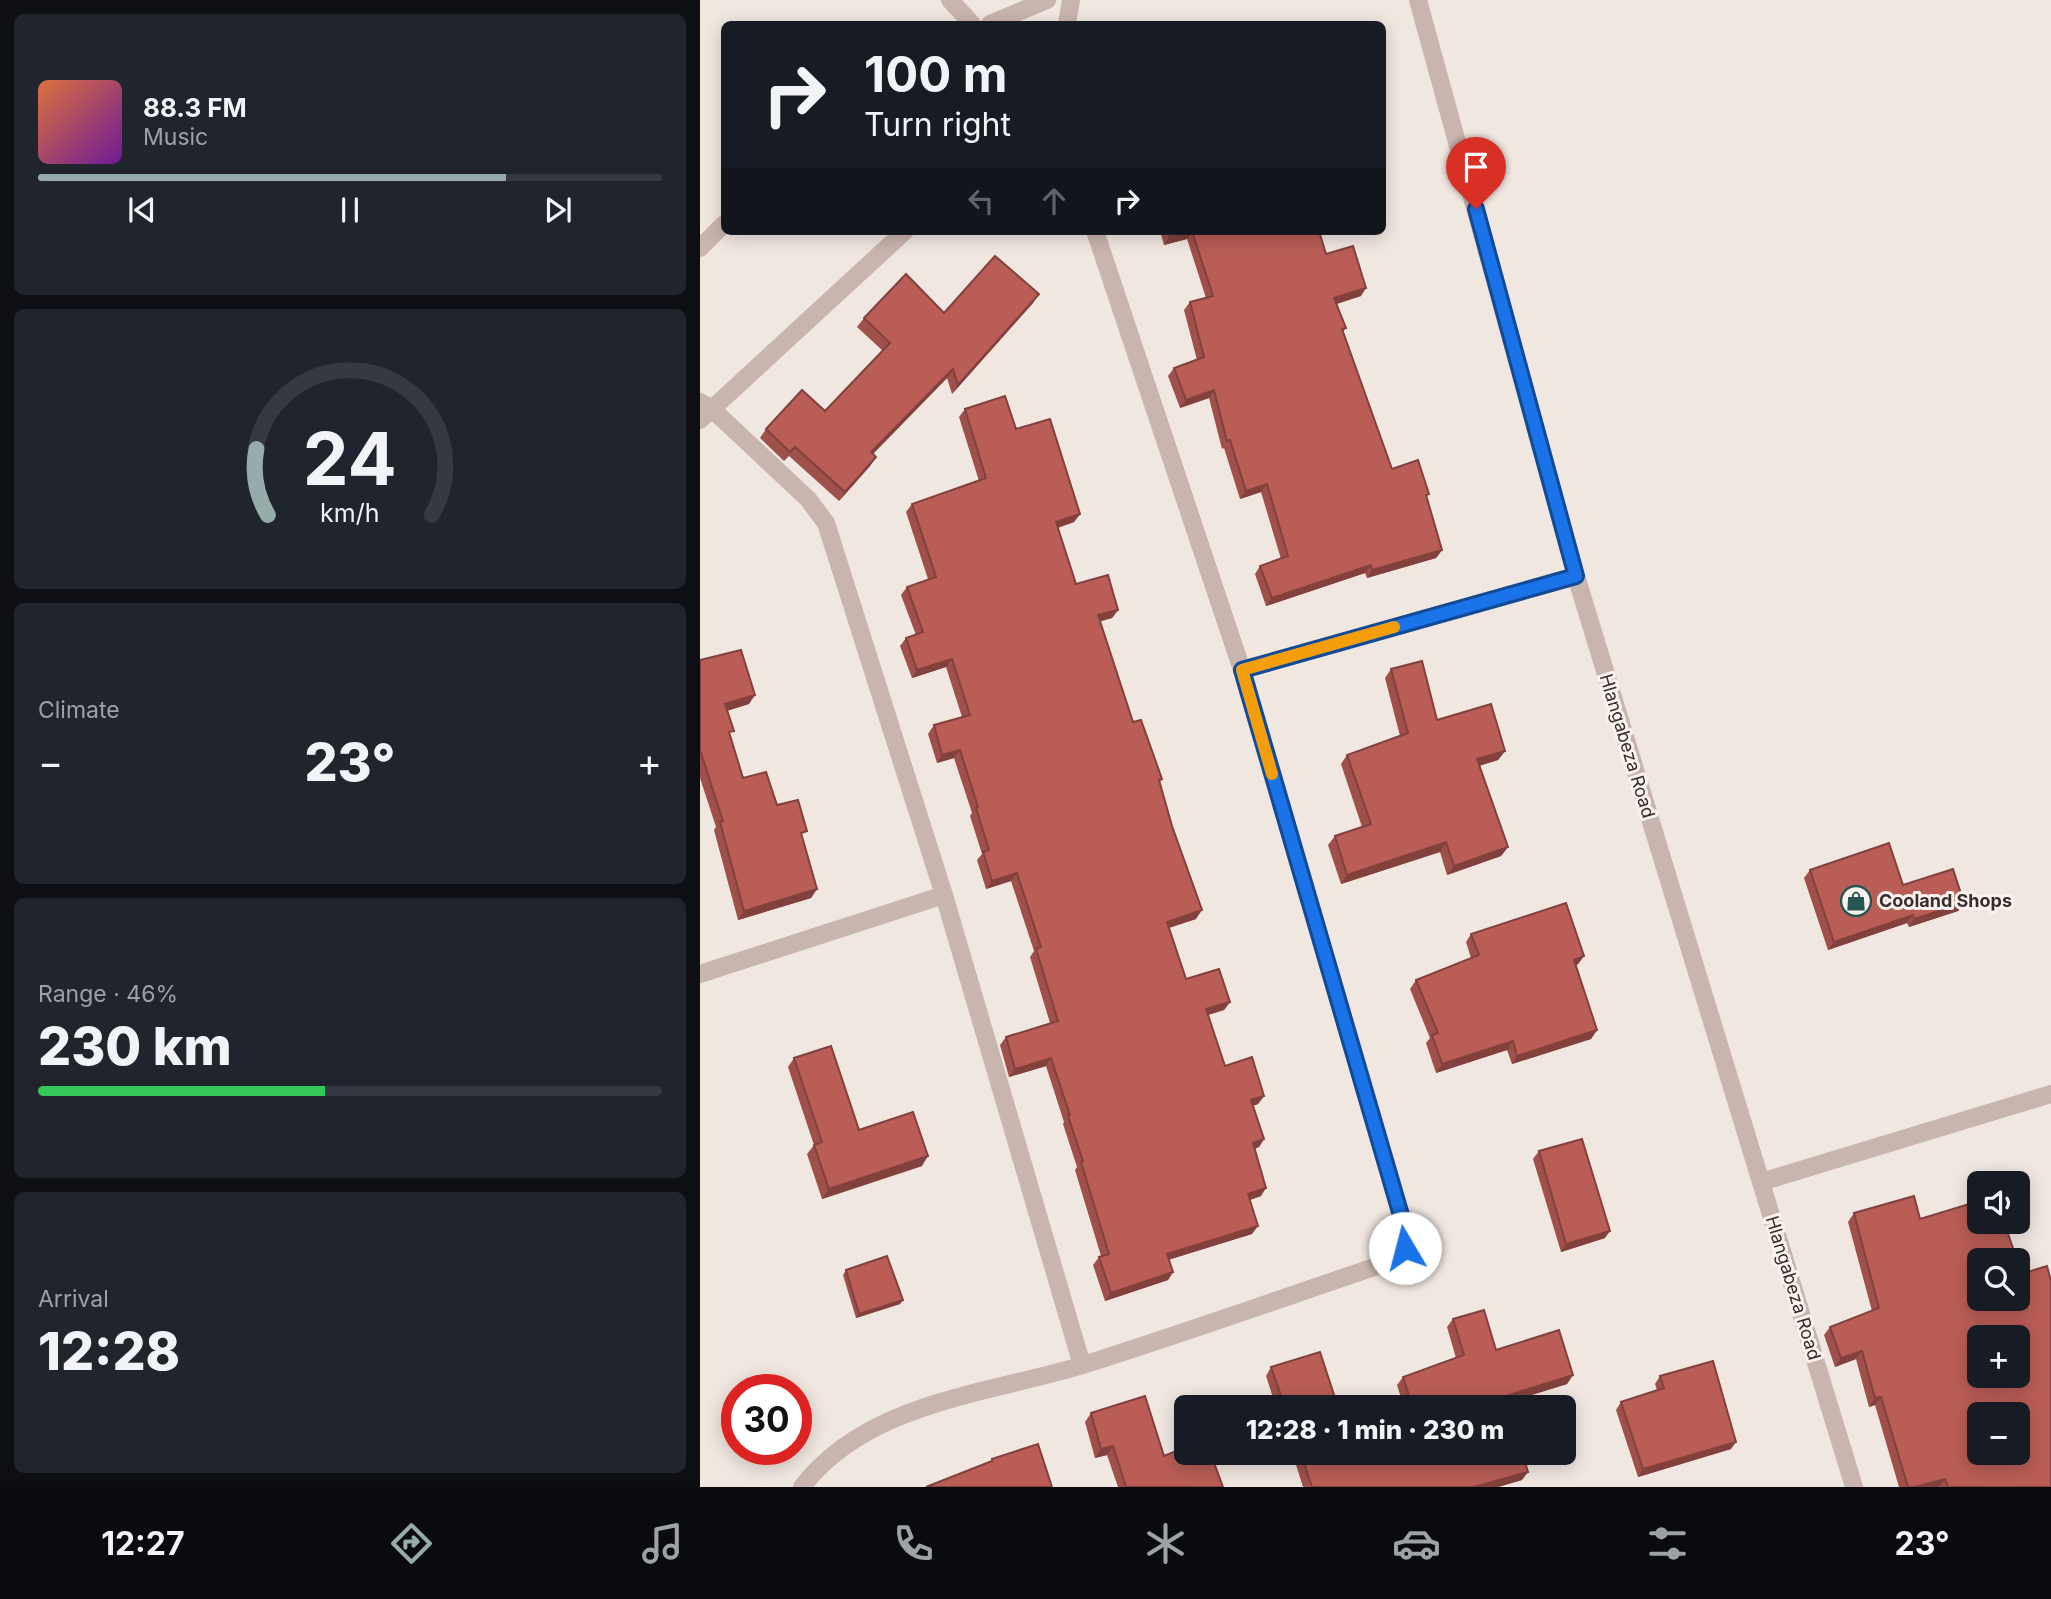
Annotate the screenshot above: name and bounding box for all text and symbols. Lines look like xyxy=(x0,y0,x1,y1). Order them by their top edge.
text: 100 m xyxy=(864,45,1008,104)
icon: right xyxy=(749,49,840,140)
text: 88.3 FM xyxy=(143,92,247,123)
text: Turn right xyxy=(864,105,1011,144)
text: Music xyxy=(143,123,208,151)
pin xyxy=(1446,137,1506,209)
icon: arrive xyxy=(1457,148,1495,186)
icon: left xyxy=(962,182,1000,220)
icon: ahead xyxy=(1035,182,1073,220)
icon: right xyxy=(1108,182,1146,220)
icon: previous xyxy=(123,191,161,229)
icon: pause xyxy=(331,191,369,229)
icon: next xyxy=(539,191,577,229)
text: 24 xyxy=(303,414,397,503)
text: km/h xyxy=(320,498,380,528)
street label: Hlangabeza Road xyxy=(1596,671,1659,820)
text: Climate xyxy=(38,696,120,724)
text: 23° xyxy=(304,731,396,794)
text: − xyxy=(38,739,63,785)
text: + xyxy=(637,739,662,785)
shop icon: Cooland Shops xyxy=(1839,884,1873,918)
place label: Cooland Shops xyxy=(1879,890,2012,911)
text: Range · 46% xyxy=(38,980,178,1008)
text: 230 km xyxy=(38,1015,232,1078)
map controls xyxy=(1967,1171,2030,1465)
button: sound xyxy=(1967,1171,2030,1234)
position arrow xyxy=(1368,1211,1442,1285)
street label: Hlangabeza Road xyxy=(1762,1213,1825,1362)
button: search xyxy=(1967,1248,2030,1311)
text: Arrival xyxy=(38,1285,109,1313)
text: 12:28 xyxy=(38,1320,180,1383)
button: + xyxy=(1967,1325,2030,1388)
speed limit sign: 30 xyxy=(721,1374,812,1465)
button: − xyxy=(1967,1402,2030,1465)
text: 12:28 · 1 min · 230 m xyxy=(1246,1414,1504,1445)
icon: directions xyxy=(387,1519,436,1568)
icon: music xyxy=(638,1519,687,1568)
icon: phone xyxy=(889,1519,938,1568)
icon: climate xyxy=(1141,1519,1190,1568)
icon: car xyxy=(1392,1519,1441,1568)
icon: filters xyxy=(1643,1519,1692,1568)
text: 12:27 xyxy=(101,1524,185,1563)
text: 23° xyxy=(1895,1524,1950,1563)

